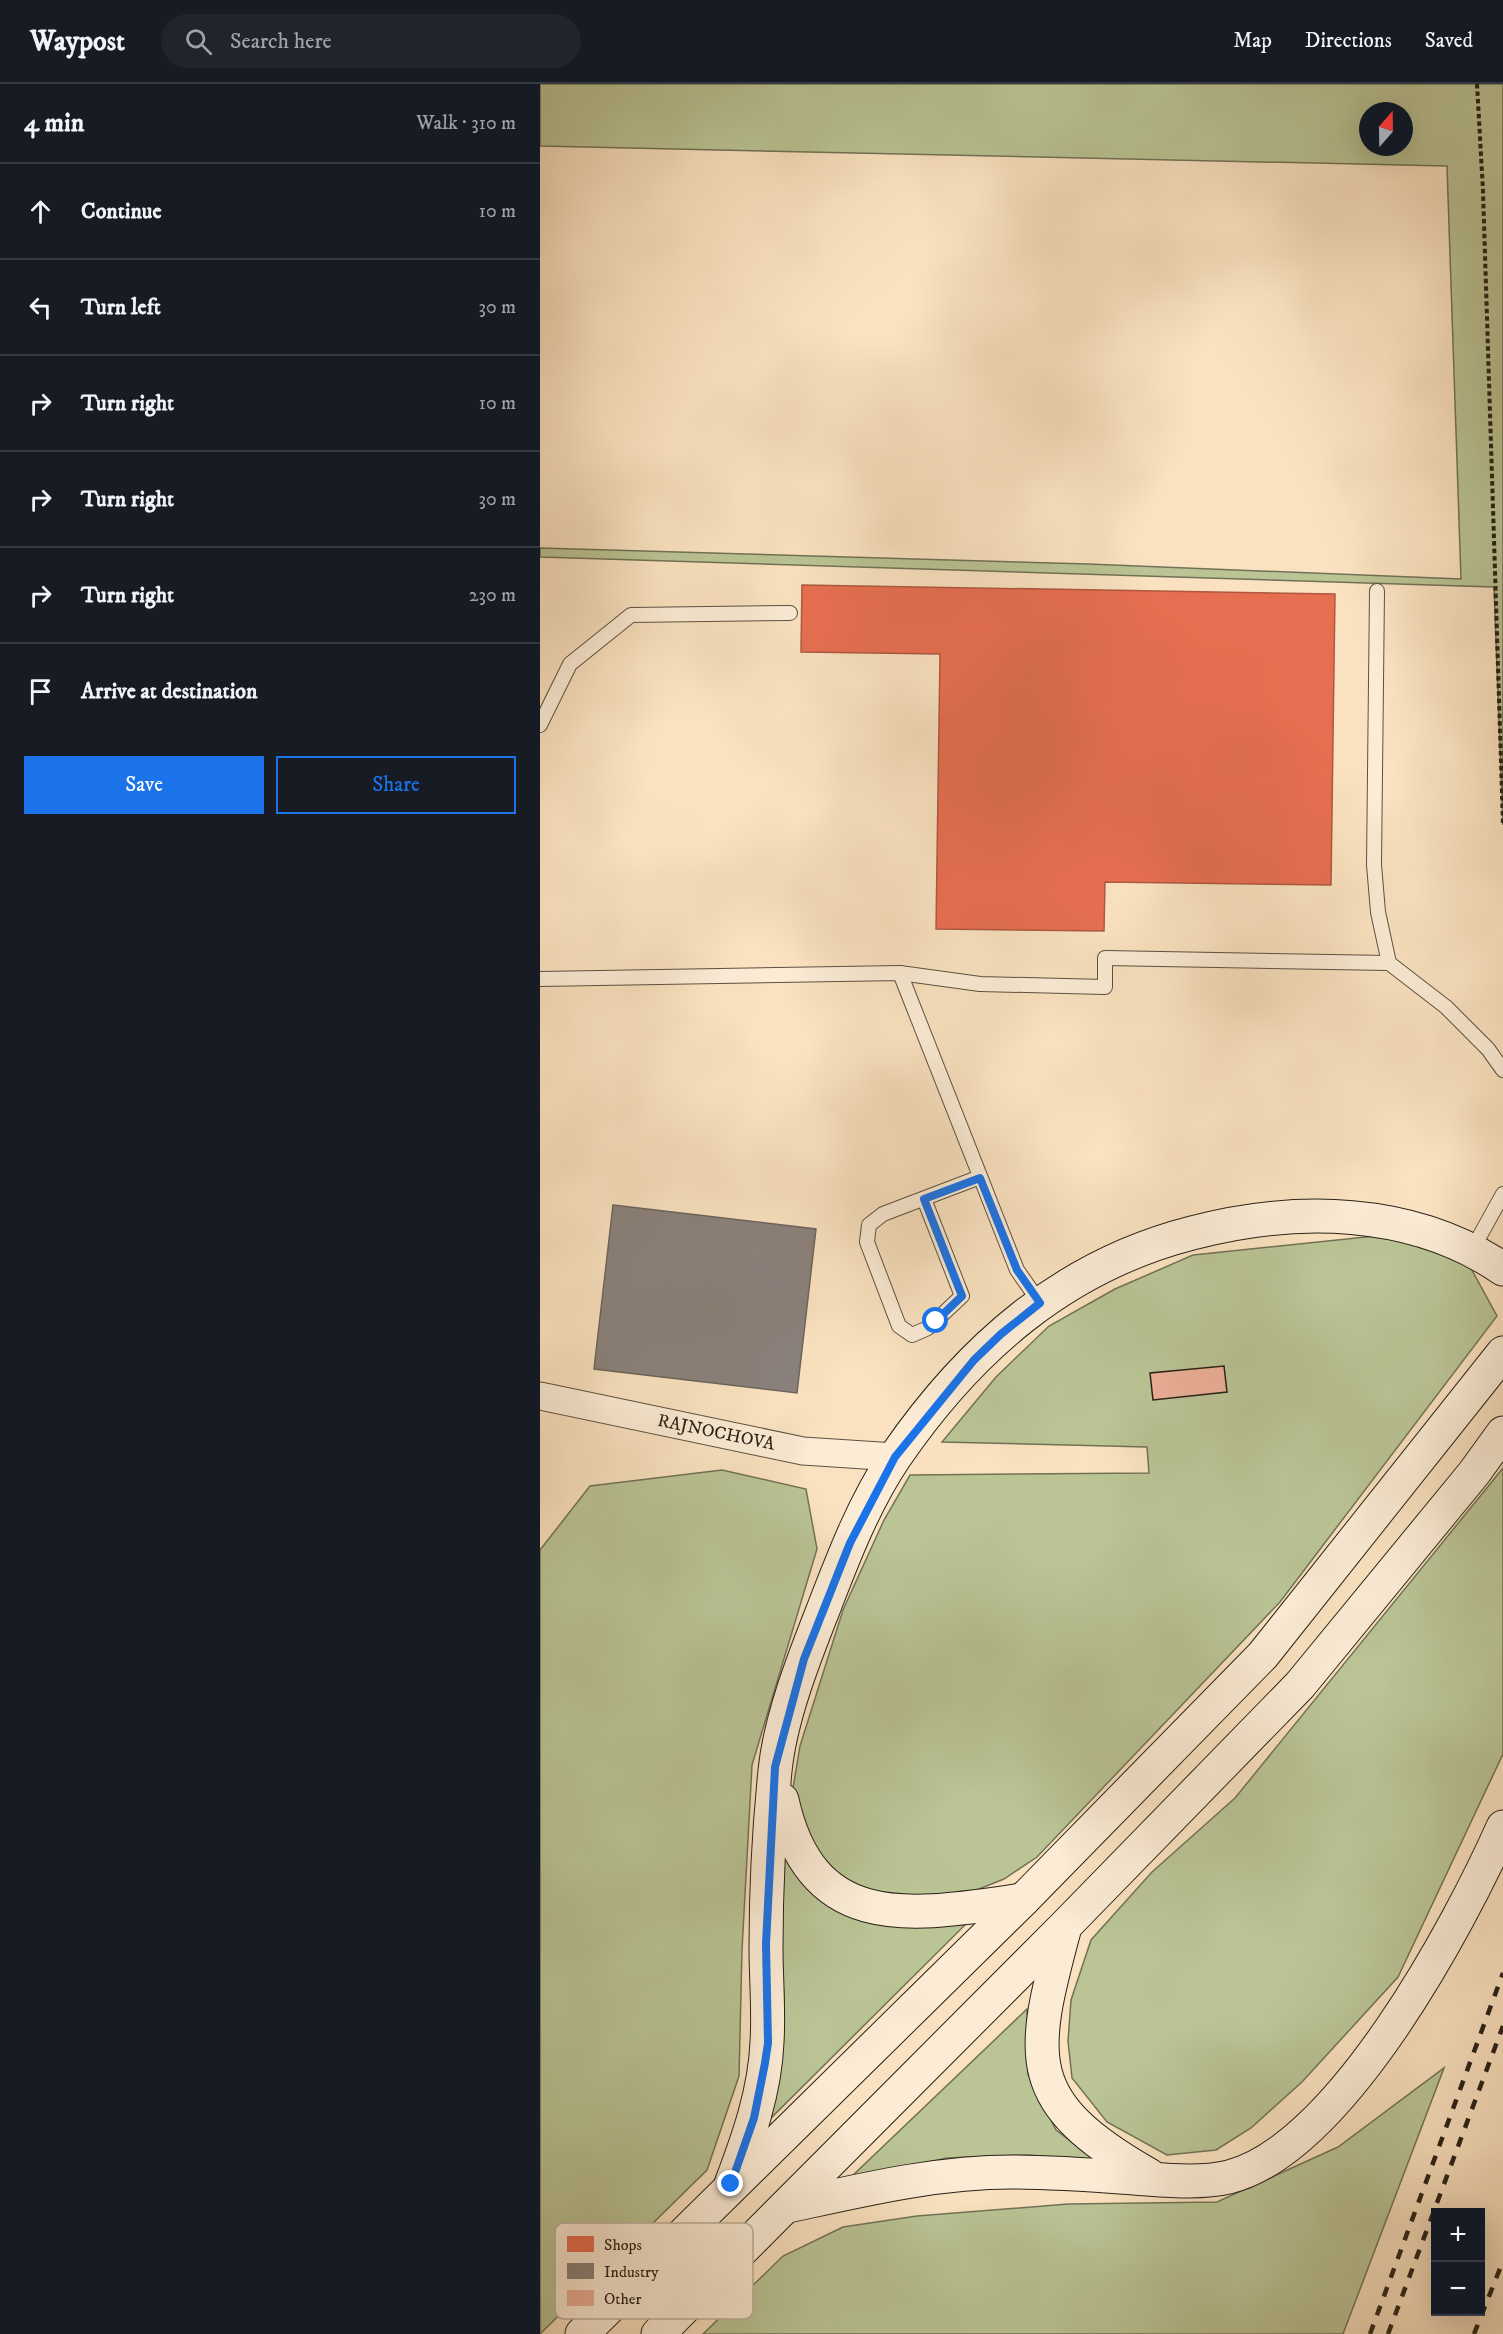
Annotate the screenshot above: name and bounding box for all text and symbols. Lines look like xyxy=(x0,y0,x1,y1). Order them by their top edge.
search box xyxy=(161,14,581,68)
text: Waypost xyxy=(30,24,125,59)
icon: search xyxy=(182,25,215,58)
text: Search here xyxy=(230,28,332,55)
text: Map xyxy=(1233,28,1272,54)
text: Directions xyxy=(1305,28,1392,54)
text: Saved xyxy=(1425,28,1473,54)
north arrow xyxy=(1359,102,1413,156)
text: 4 min xyxy=(24,107,84,140)
text: Walk · 310 m xyxy=(416,111,516,136)
icon: ahead xyxy=(24,195,57,228)
text: Continue xyxy=(81,198,162,225)
text: 10 m xyxy=(479,199,516,224)
icon: left xyxy=(24,291,57,324)
text: Turn left xyxy=(81,294,161,321)
text: 30 m xyxy=(478,295,516,320)
icon: right xyxy=(24,387,57,420)
text: Turn right xyxy=(81,390,174,417)
text: 10 m xyxy=(479,391,516,416)
icon: right xyxy=(24,483,57,516)
text: Turn right xyxy=(81,486,174,513)
text: 30 m xyxy=(478,487,516,512)
icon: right xyxy=(24,579,57,612)
text: Turn right xyxy=(81,582,174,609)
text: 230 m xyxy=(469,583,516,608)
icon: arrive xyxy=(24,675,57,708)
text: Arrive at destination xyxy=(81,678,258,705)
button: Save xyxy=(24,756,264,814)
button: Share xyxy=(276,756,516,814)
route start xyxy=(922,1307,948,1333)
street label: RAJNOCHOVA xyxy=(656,1410,777,1456)
route end xyxy=(717,2170,743,2196)
map controls xyxy=(1431,2208,1485,2316)
button: + xyxy=(1431,2208,1485,2262)
legend xyxy=(555,2223,753,2319)
text: Shops xyxy=(604,2235,642,2255)
text: Industry xyxy=(604,2262,659,2282)
button: − xyxy=(1431,2262,1485,2316)
text: Other xyxy=(604,2289,641,2309)

